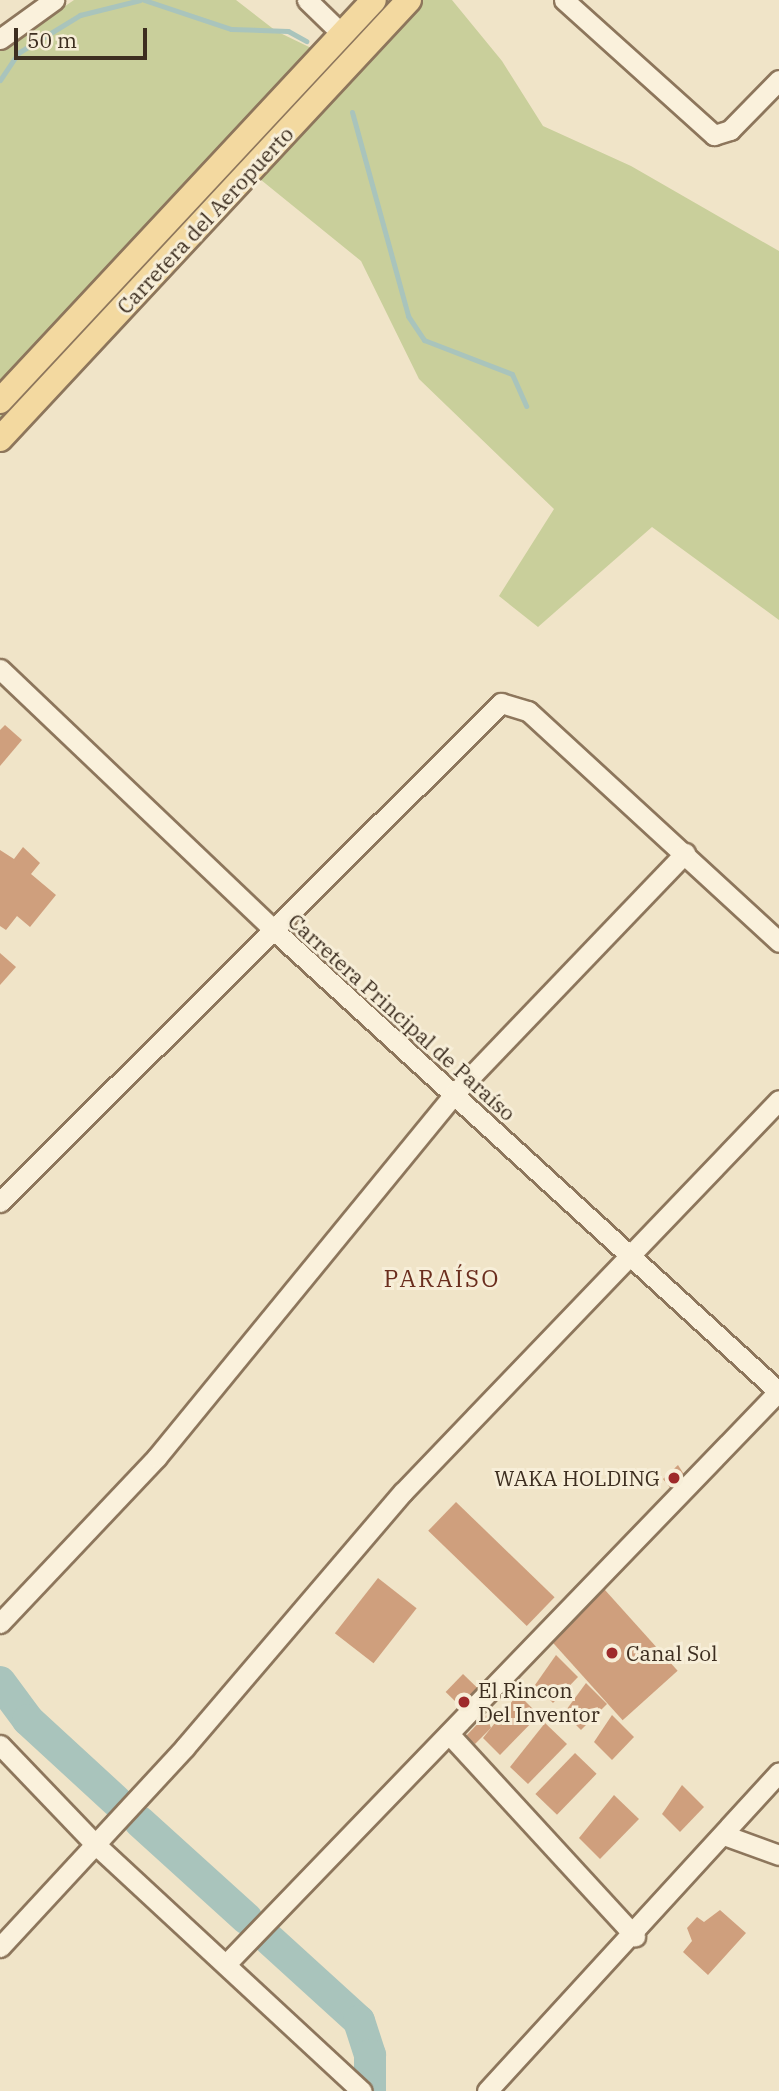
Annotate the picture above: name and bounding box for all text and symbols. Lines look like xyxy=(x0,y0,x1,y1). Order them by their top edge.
scale bar xyxy=(18,14,150,58)
text: 50 m xyxy=(27,26,77,54)
street label: Carretera del Aeropuerto xyxy=(112,121,298,319)
street label: Carretera Principal de Paraíso xyxy=(283,908,521,1126)
district label: PARAÍSO xyxy=(384,1265,500,1293)
place label: WAKA HOLDING xyxy=(494,1465,660,1491)
marker: WAKA HOLDING xyxy=(666,1470,682,1486)
place label: Canal Sol xyxy=(626,1640,717,1666)
marker: Canal Sol xyxy=(604,1645,620,1661)
place label: El Rincon Del Inventor xyxy=(478,1677,600,1727)
marker: El Rincon Del Inventor xyxy=(456,1694,472,1710)

